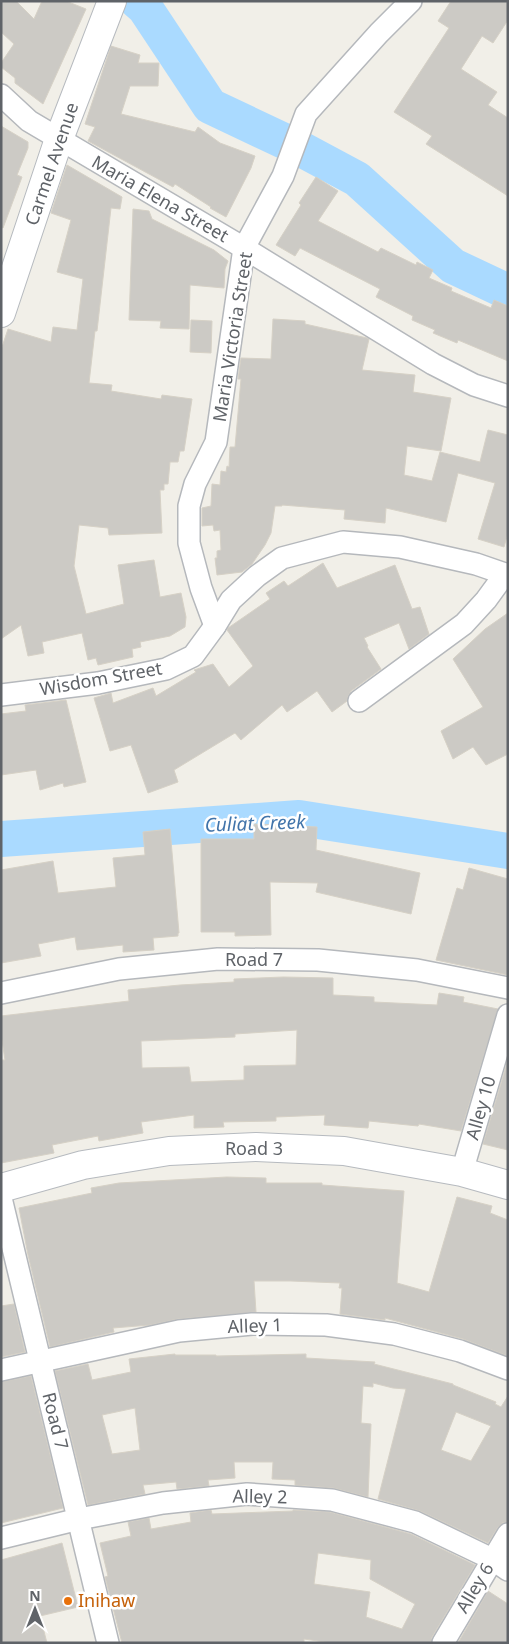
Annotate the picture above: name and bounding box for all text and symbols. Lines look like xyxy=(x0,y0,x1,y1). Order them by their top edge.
street label: Carmel Avenue xyxy=(19,99,83,228)
street label: Maria Elena Street xyxy=(88,149,234,247)
street label: Maria Victoria Street xyxy=(207,250,257,424)
street label: Wisdom Street xyxy=(38,655,164,701)
water label: Culiat Creek xyxy=(204,808,306,838)
street label: Road 7 xyxy=(225,947,283,971)
street label: Alley 10 xyxy=(460,1073,501,1142)
street label: Road 3 xyxy=(225,1136,283,1160)
street label: Alley 1 xyxy=(227,1312,283,1338)
street label: Road 7 xyxy=(37,1390,75,1452)
street label: Alley 2 xyxy=(232,1484,288,1508)
street label: Alley 6 xyxy=(450,1558,499,1617)
north arrow xyxy=(10,1584,60,1634)
text: N xyxy=(29,1586,41,1605)
place label: Inihaw xyxy=(78,1588,135,1612)
marker: Inihaw xyxy=(62,1595,74,1607)

